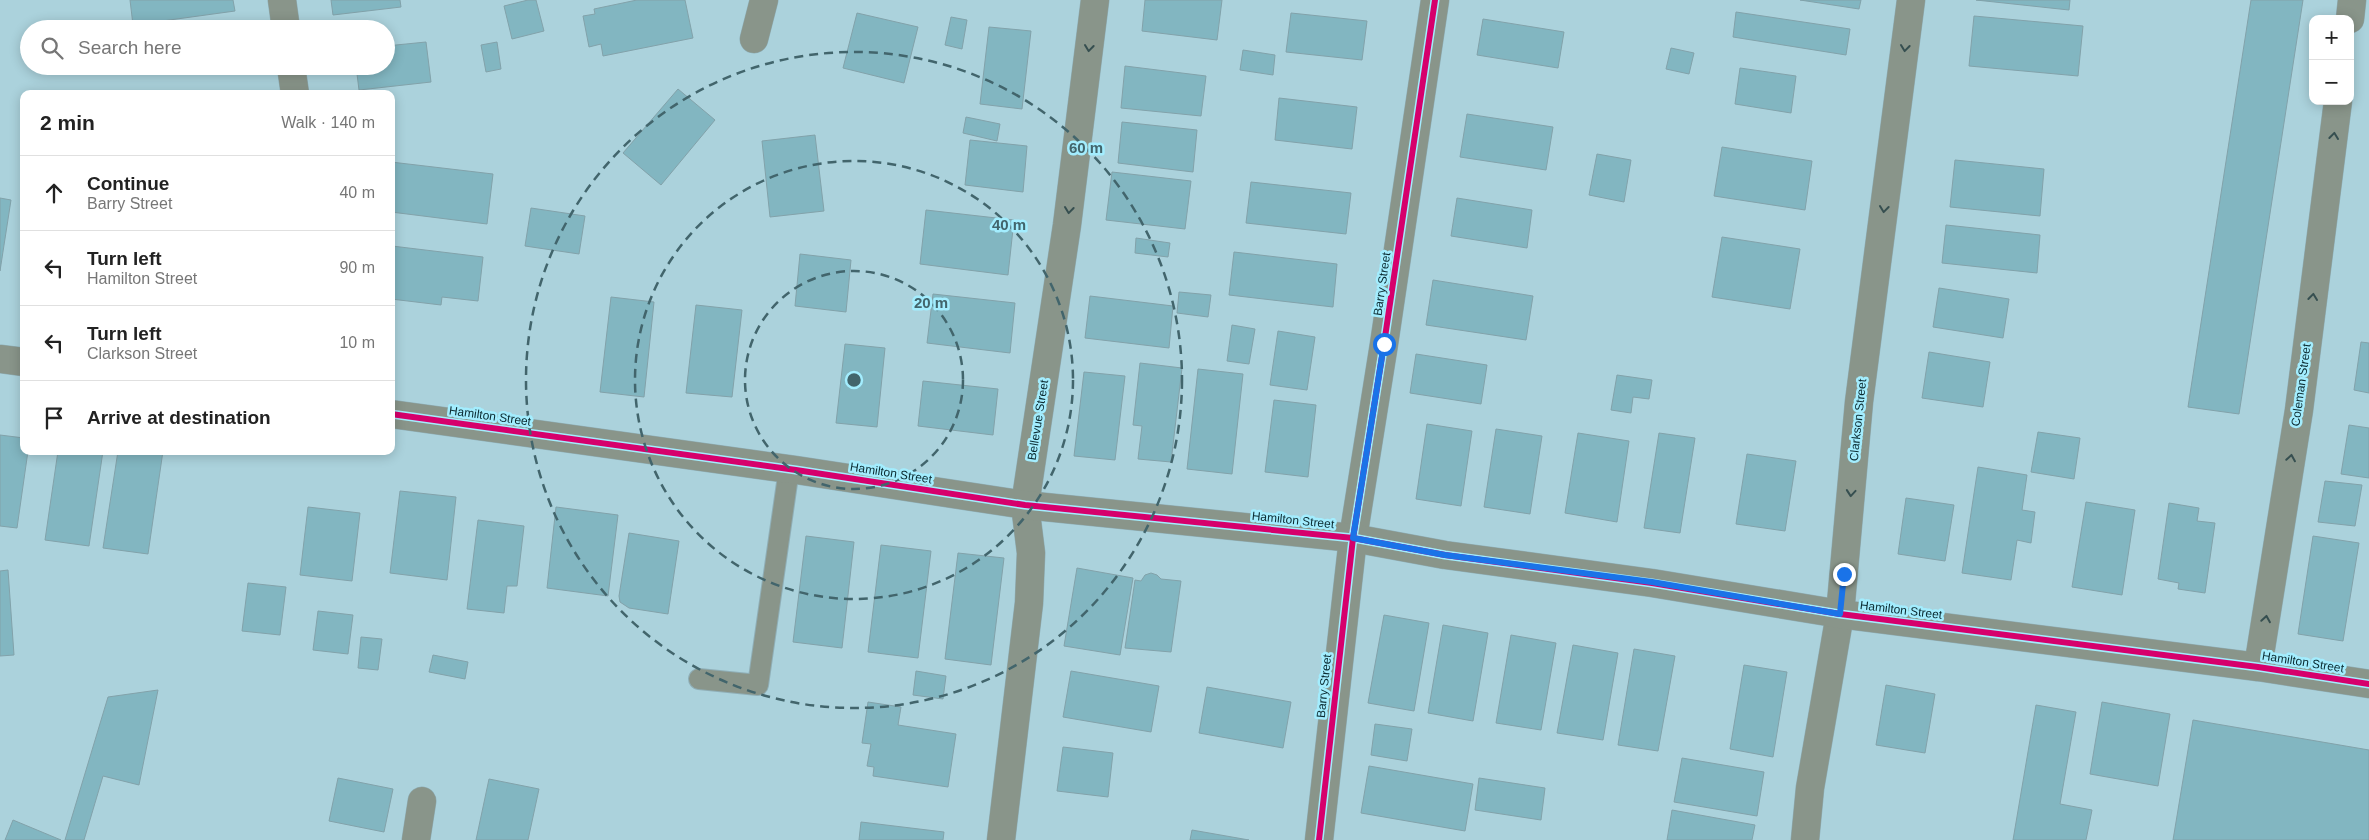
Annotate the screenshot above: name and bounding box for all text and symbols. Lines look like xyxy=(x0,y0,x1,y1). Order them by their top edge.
map controls xyxy=(2309,15,2354,105)
button: + xyxy=(2309,15,2354,60)
search box xyxy=(20,20,395,75)
icon: search xyxy=(38,34,66,62)
text: Search here xyxy=(78,37,182,58)
one-way arrow xyxy=(1084,45,1095,53)
one-way arrow xyxy=(1900,45,1911,53)
button: − xyxy=(2309,60,2354,105)
text: 2 min xyxy=(40,111,95,134)
text: Walk · 140 m xyxy=(281,114,375,131)
one-way arrow xyxy=(2328,132,2339,140)
text: 60 m xyxy=(1069,139,1103,156)
text: Continue xyxy=(87,173,169,194)
icon: ahead xyxy=(40,179,68,207)
text: 40 m xyxy=(339,184,375,201)
text: Barry Street xyxy=(87,195,172,212)
one-way arrow xyxy=(1064,206,1075,214)
one-way arrow xyxy=(1879,206,1890,214)
text: 40 m xyxy=(992,216,1026,233)
text: Turn left xyxy=(87,248,162,269)
street label: Barry Street xyxy=(1371,251,1393,317)
icon: left xyxy=(40,254,68,282)
text: 90 m xyxy=(339,259,375,276)
text: Hamilton Street xyxy=(87,270,197,287)
one-way arrow xyxy=(2307,293,2318,301)
text: 20 m xyxy=(914,294,948,311)
text: Turn left xyxy=(87,323,162,344)
icon: left xyxy=(40,329,68,357)
route start xyxy=(1373,333,1396,356)
text: 10 m xyxy=(339,334,375,351)
street label: Coleman Street xyxy=(2288,342,2314,427)
text: Clarkson Street xyxy=(87,345,197,362)
centre of rings xyxy=(845,371,863,389)
street label: Clarkson Street xyxy=(1847,377,1869,462)
street label: Bellevue Street xyxy=(1025,378,1051,461)
street label: Hamilton Street xyxy=(448,403,533,429)
icon: arrive xyxy=(40,404,68,432)
text: Arrive at destination xyxy=(87,407,271,428)
one-way arrow xyxy=(2285,454,2296,462)
street label: Hamilton Street xyxy=(849,460,934,486)
one-way arrow xyxy=(1846,489,1857,497)
street label: Hamilton Street xyxy=(1251,509,1336,531)
route end xyxy=(1833,563,1856,586)
street label: Hamilton Street xyxy=(1859,598,1944,622)
one-way arrow xyxy=(2260,614,2270,623)
street label: Hamilton Street xyxy=(2261,649,2346,675)
street label: Barry Street xyxy=(1314,653,1334,719)

